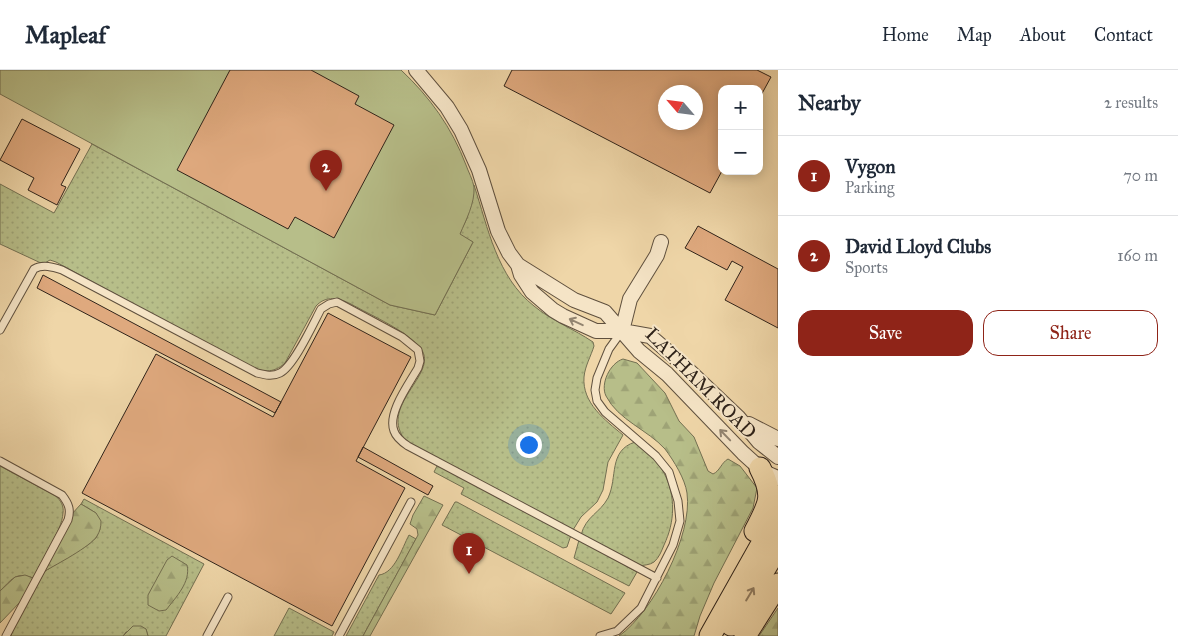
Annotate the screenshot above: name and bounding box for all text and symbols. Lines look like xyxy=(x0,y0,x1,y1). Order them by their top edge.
text: Mapleaf xyxy=(25,20,106,50)
text: Home xyxy=(882,24,929,46)
text: Map xyxy=(957,24,992,46)
text: About xyxy=(1020,24,1066,46)
text: Contact xyxy=(1094,24,1153,46)
north arrow xyxy=(658,85,703,130)
map controls xyxy=(718,85,763,175)
button: + xyxy=(718,85,763,130)
text: Nearby xyxy=(798,90,861,116)
text: 2 results xyxy=(1104,93,1158,112)
button: − xyxy=(718,130,763,175)
pin: 2 xyxy=(310,150,342,191)
text: Vygon xyxy=(845,155,896,178)
text: 1 xyxy=(811,166,817,185)
text: 70 m xyxy=(1123,166,1158,185)
text: Parking xyxy=(845,178,894,197)
text: David Lloyd Clubs xyxy=(845,235,991,258)
text: 2 xyxy=(810,246,818,265)
text: 160 m xyxy=(1117,246,1158,265)
text: Sports xyxy=(845,258,888,277)
button: Save xyxy=(798,310,973,356)
button: Share xyxy=(983,310,1158,356)
one-way arrow xyxy=(568,317,583,327)
street label: LATHAM ROAD xyxy=(641,323,761,443)
one-way arrow xyxy=(719,428,731,441)
your location xyxy=(516,432,542,458)
pin: 1 xyxy=(453,533,485,574)
one-way arrow xyxy=(746,588,756,602)

